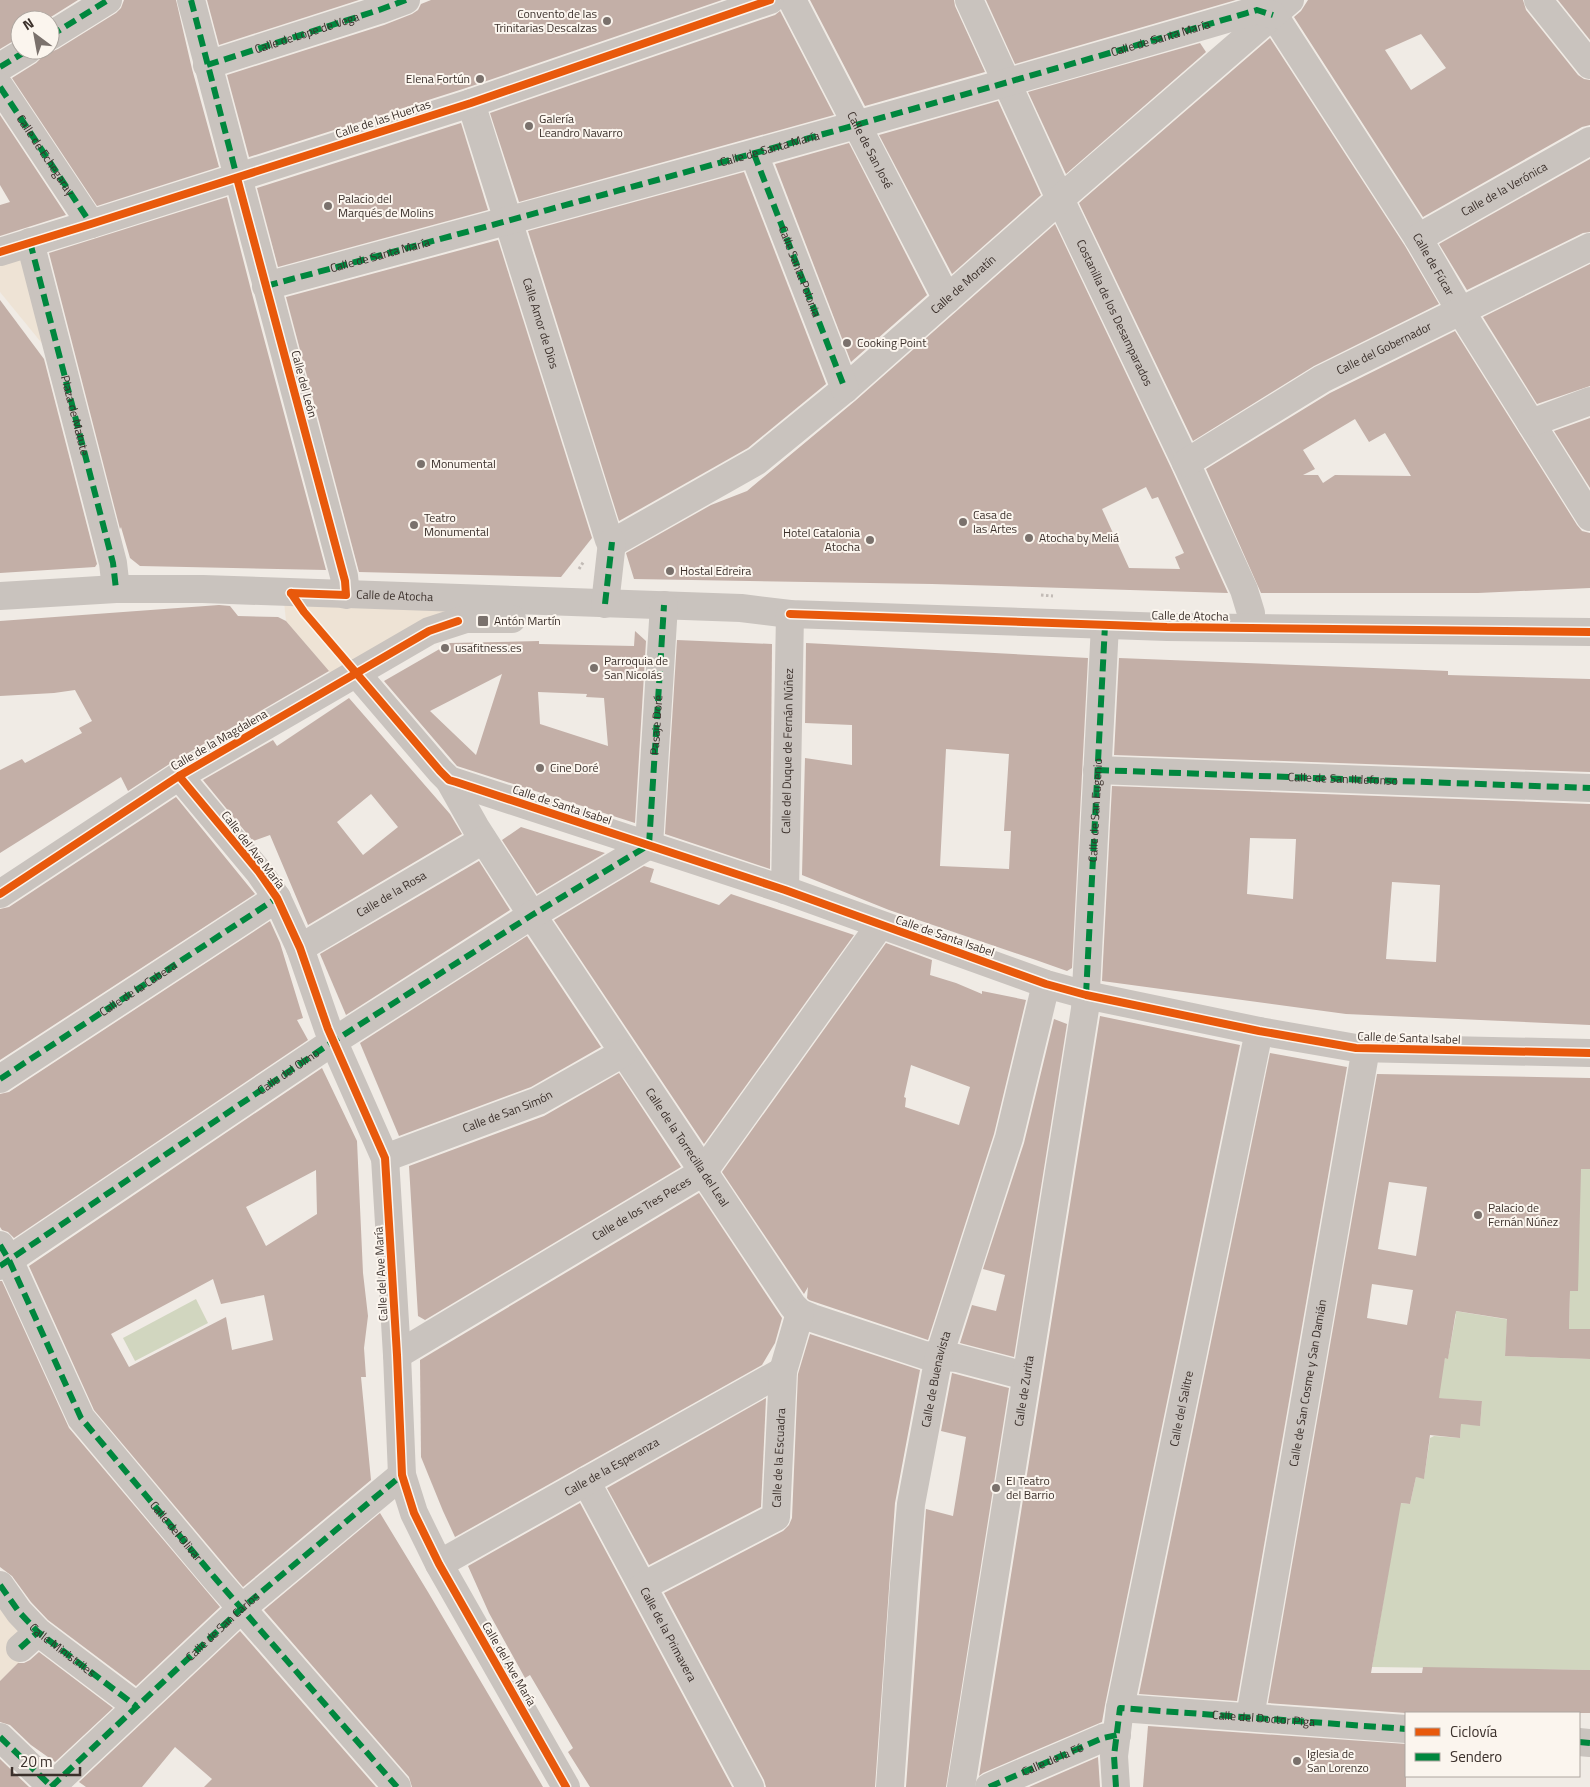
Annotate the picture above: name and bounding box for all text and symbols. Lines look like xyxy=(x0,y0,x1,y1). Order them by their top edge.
place label: Convento de las Trinitarias Descalzas xyxy=(494,4,597,37)
street label: Calle de Lope de Vega xyxy=(252,7,362,58)
north arrow xyxy=(10,10,60,60)
text: N xyxy=(18,12,38,35)
street label: Calle de Santa María xyxy=(1108,14,1212,61)
marker: Convento de las Trinitarias Descalzas xyxy=(601,15,613,27)
place label: Elena Fortún xyxy=(406,69,470,88)
marker: Elena Fortún xyxy=(474,73,486,85)
street label: Calle de las Huertas xyxy=(333,94,433,143)
street label: Calle de San José xyxy=(842,108,898,192)
place label: Galería Leandro Navarro xyxy=(539,109,623,142)
street label: Calle de Echegaray xyxy=(12,111,80,200)
marker: Galería Leandro Navarro xyxy=(523,120,535,132)
street label: Calle de Santa María xyxy=(718,126,822,171)
street label: Calle de la Verónica xyxy=(1457,157,1551,221)
place label: Palacio del Marqués de Molins xyxy=(338,189,434,222)
marker: Palacio del Marqués de Molins xyxy=(322,200,334,212)
street label: Calle Santa Polonia xyxy=(774,223,826,320)
street label: Calle de Fúcar xyxy=(1408,229,1460,299)
street label: Calle de Santa María xyxy=(328,232,432,277)
street label: Costanilla de los Desamparados xyxy=(1072,236,1158,390)
street label: Calle de Moratín xyxy=(926,250,1000,318)
street label: Calle Amor de Dios xyxy=(518,275,564,371)
street label: Calle del Gobernador xyxy=(1333,316,1435,380)
place label: Cooking Point xyxy=(857,333,927,352)
marker: Cooking Point xyxy=(841,337,853,349)
street label: Calle del León xyxy=(286,348,323,420)
street label: Plaza de Matute xyxy=(56,373,95,457)
place label: Monumental xyxy=(431,454,496,473)
marker: Monumental xyxy=(415,458,427,470)
place label: Casa de las Artes xyxy=(973,505,1018,538)
place label: Teatro Monumental xyxy=(424,508,489,541)
marker: Casa de las Artes xyxy=(957,516,969,528)
marker: Teatro Monumental xyxy=(408,519,420,531)
place label: Hotel Catalonia Atocha xyxy=(783,523,860,556)
place label: Atocha by Meliá xyxy=(1039,528,1119,547)
marker: Atocha by Meliá xyxy=(1023,532,1035,544)
marker: Hotel Catalonia Atocha xyxy=(864,534,876,546)
place label: Hostal Edreira xyxy=(680,561,751,580)
marker: Hostal Edreira xyxy=(664,565,676,577)
street label: Calle de Atocha xyxy=(356,584,434,606)
street label: Calle de Atocha xyxy=(1151,605,1229,626)
place label: Antón Martín xyxy=(494,611,561,630)
marker: Antón Martín xyxy=(476,614,490,628)
place label: usafitness.es xyxy=(455,638,522,657)
marker: usafitness.es xyxy=(439,642,451,654)
place label: Parroquia de San Nicolás xyxy=(604,651,668,684)
marker: Parroquia de San Nicolás xyxy=(588,662,600,674)
street label: Calle del Duque de Fernán Núñez xyxy=(776,668,798,834)
street label: Pasaje Doré xyxy=(645,694,667,756)
street label: Calle de la Magdalena xyxy=(167,704,271,775)
place label: Cine Doré xyxy=(550,758,598,777)
street label: Calle de San Eugenio xyxy=(1083,758,1107,863)
marker: Cine Doré xyxy=(534,762,546,774)
street label: Calle de San Ildefonso xyxy=(1287,767,1398,790)
street label: Calle de Santa Isabel xyxy=(510,780,614,830)
street label: Calle del Ave María xyxy=(217,806,290,893)
street label: Calle de la Rosa xyxy=(352,866,430,922)
street label: Calle de Santa Isabel xyxy=(893,910,997,961)
street label: Calle de la Cabeza xyxy=(95,956,181,1021)
street label: Calle de Santa Isabel xyxy=(1357,1026,1461,1049)
street label: Calle del Olmo xyxy=(253,1043,323,1099)
street label: Calle de la Torrecilla del Leal xyxy=(641,1084,734,1211)
street label: Calle de San Simón xyxy=(460,1085,556,1137)
street label: Calle de los Tres Peces xyxy=(588,1171,695,1245)
place label: Palacio de Fernán Núñez xyxy=(1488,1198,1558,1231)
marker: Palacio de Fernán Núñez xyxy=(1472,1209,1484,1221)
street label: Calle del Ave María xyxy=(369,1226,392,1322)
street label: Calle de San Cosme y San Damián xyxy=(1284,1298,1331,1468)
street label: Calle de Buenavista xyxy=(916,1328,955,1429)
street label: Calle de Zurita xyxy=(1009,1354,1039,1428)
street label: Calle del Salitre xyxy=(1164,1369,1198,1448)
street label: Calle de la Escuadra xyxy=(766,1408,790,1508)
street label: Calle de la Esperanza xyxy=(561,1432,662,1501)
place label: El Teatro del Barrio xyxy=(1006,1471,1055,1504)
marker: El Teatro del Barrio xyxy=(990,1482,1002,1494)
street label: Calle del Olivar xyxy=(145,1497,207,1565)
street label: Calle de la Primavera xyxy=(635,1583,702,1685)
street label: Calle de San Carlos xyxy=(181,1587,264,1665)
street label: Calle Ministriles xyxy=(25,1618,100,1682)
street label: Calle del Ave María xyxy=(478,1618,541,1710)
street label: Calle del Doctor Piga xyxy=(1211,1705,1316,1731)
legend xyxy=(1405,1712,1580,1777)
text: Ciclovía xyxy=(1450,1720,1498,1743)
street label: Calle de la Fé xyxy=(1018,1738,1086,1781)
scale bar xyxy=(12,1744,80,1776)
place label: Iglesia de San Lorenzo xyxy=(1307,1744,1369,1777)
text: Sendero xyxy=(1450,1745,1502,1768)
text: 20 m xyxy=(20,1750,53,1773)
marker: Iglesia de San Lorenzo xyxy=(1291,1755,1303,1767)

